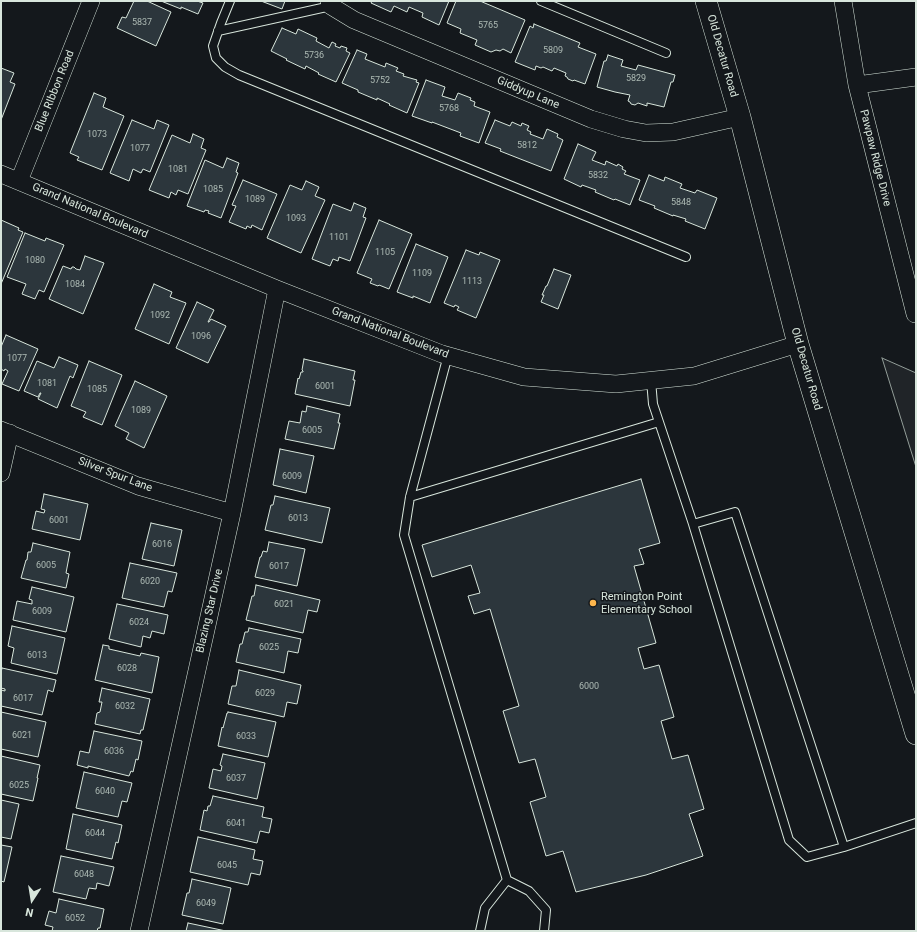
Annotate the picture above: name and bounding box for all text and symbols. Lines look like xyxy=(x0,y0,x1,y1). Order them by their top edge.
street label: Old Decatur Road xyxy=(704,13,740,99)
house number: 5837 xyxy=(132,18,152,28)
house number: 5765 xyxy=(478,21,498,31)
house number: 5809 xyxy=(543,46,563,56)
street label: Blue RIbbon Road xyxy=(33,48,77,134)
house number: 5736 xyxy=(304,51,324,61)
street label: Giddyup Lane xyxy=(495,74,561,112)
house number: 5829 xyxy=(626,74,646,84)
house number: 5752 xyxy=(370,76,390,86)
house number: 5768 xyxy=(439,104,459,114)
street label: Pawpaw Ridge Drive xyxy=(857,108,893,208)
house number: 1073 xyxy=(87,130,107,140)
house number: 5812 xyxy=(517,141,537,151)
house number: 1077 xyxy=(130,144,150,154)
house number: 1081 xyxy=(168,165,188,175)
house number: 5832 xyxy=(588,171,608,181)
street label: Grand National Boulevard xyxy=(30,181,150,241)
house number: 1085 xyxy=(203,185,223,195)
house number: 1089 xyxy=(245,195,265,205)
house number: 5848 xyxy=(671,198,691,208)
house number: 1093 xyxy=(286,214,306,224)
house number: 1101 xyxy=(329,233,349,243)
house number: 1105 xyxy=(375,248,395,258)
house number: 1080 xyxy=(25,256,45,266)
house number: 1109 xyxy=(412,269,432,279)
house number: 1113 xyxy=(462,277,482,287)
house number: 1084 xyxy=(65,280,85,290)
street label: Grand National Boulevard xyxy=(330,305,450,361)
house number: 1092 xyxy=(150,311,170,321)
street label: Old Decatur Road xyxy=(788,326,824,412)
house number: 1096 xyxy=(191,332,211,342)
house number: 1077 xyxy=(7,354,27,364)
house number: 1081 xyxy=(37,379,57,389)
house number: 6001 xyxy=(315,382,335,392)
house number: 1085 xyxy=(87,385,107,395)
house number: 1089 xyxy=(131,406,151,416)
house number: 6005 xyxy=(302,426,322,436)
street label: Silver Spur Lane xyxy=(76,455,154,495)
house number: 6009 xyxy=(282,472,302,482)
house number: 6013 xyxy=(288,514,308,524)
house number: 6001 xyxy=(49,516,69,526)
house number: 6016 xyxy=(152,540,172,550)
house number: 6005 xyxy=(36,561,56,571)
house number: 6017 xyxy=(269,562,289,572)
street label: Blazing Star Drive xyxy=(194,568,226,654)
house number: 6020 xyxy=(140,577,160,587)
place label: Remington Point Elementary School xyxy=(601,590,692,616)
marker: Remington Point Elementary School xyxy=(588,598,598,608)
house number: 6021 xyxy=(274,600,294,610)
house number: 6009 xyxy=(32,607,52,617)
house number: 6024 xyxy=(129,618,149,628)
house number: 6025 xyxy=(259,643,279,653)
house number: 6013 xyxy=(27,651,47,661)
house number: 6028 xyxy=(117,664,137,674)
house number: 6000 xyxy=(579,682,599,692)
house number: 6029 xyxy=(255,689,275,699)
house number: 6017 xyxy=(13,694,33,704)
house number: 6032 xyxy=(115,702,135,712)
house number: 6021 xyxy=(12,731,32,741)
house number: 6033 xyxy=(236,732,256,742)
house number: 6036 xyxy=(104,747,124,757)
house number: 6037 xyxy=(226,774,246,784)
house number: 6025 xyxy=(9,781,29,791)
house number: 6040 xyxy=(95,787,115,797)
house number: 6041 xyxy=(226,819,246,829)
house number: 6044 xyxy=(85,829,105,839)
house number: 6045 xyxy=(217,861,237,871)
house number: 6048 xyxy=(74,870,94,880)
north arrow xyxy=(12,880,52,920)
house number: 6049 xyxy=(196,899,216,909)
text: N xyxy=(24,905,35,919)
house number: 6052 xyxy=(65,914,85,924)

